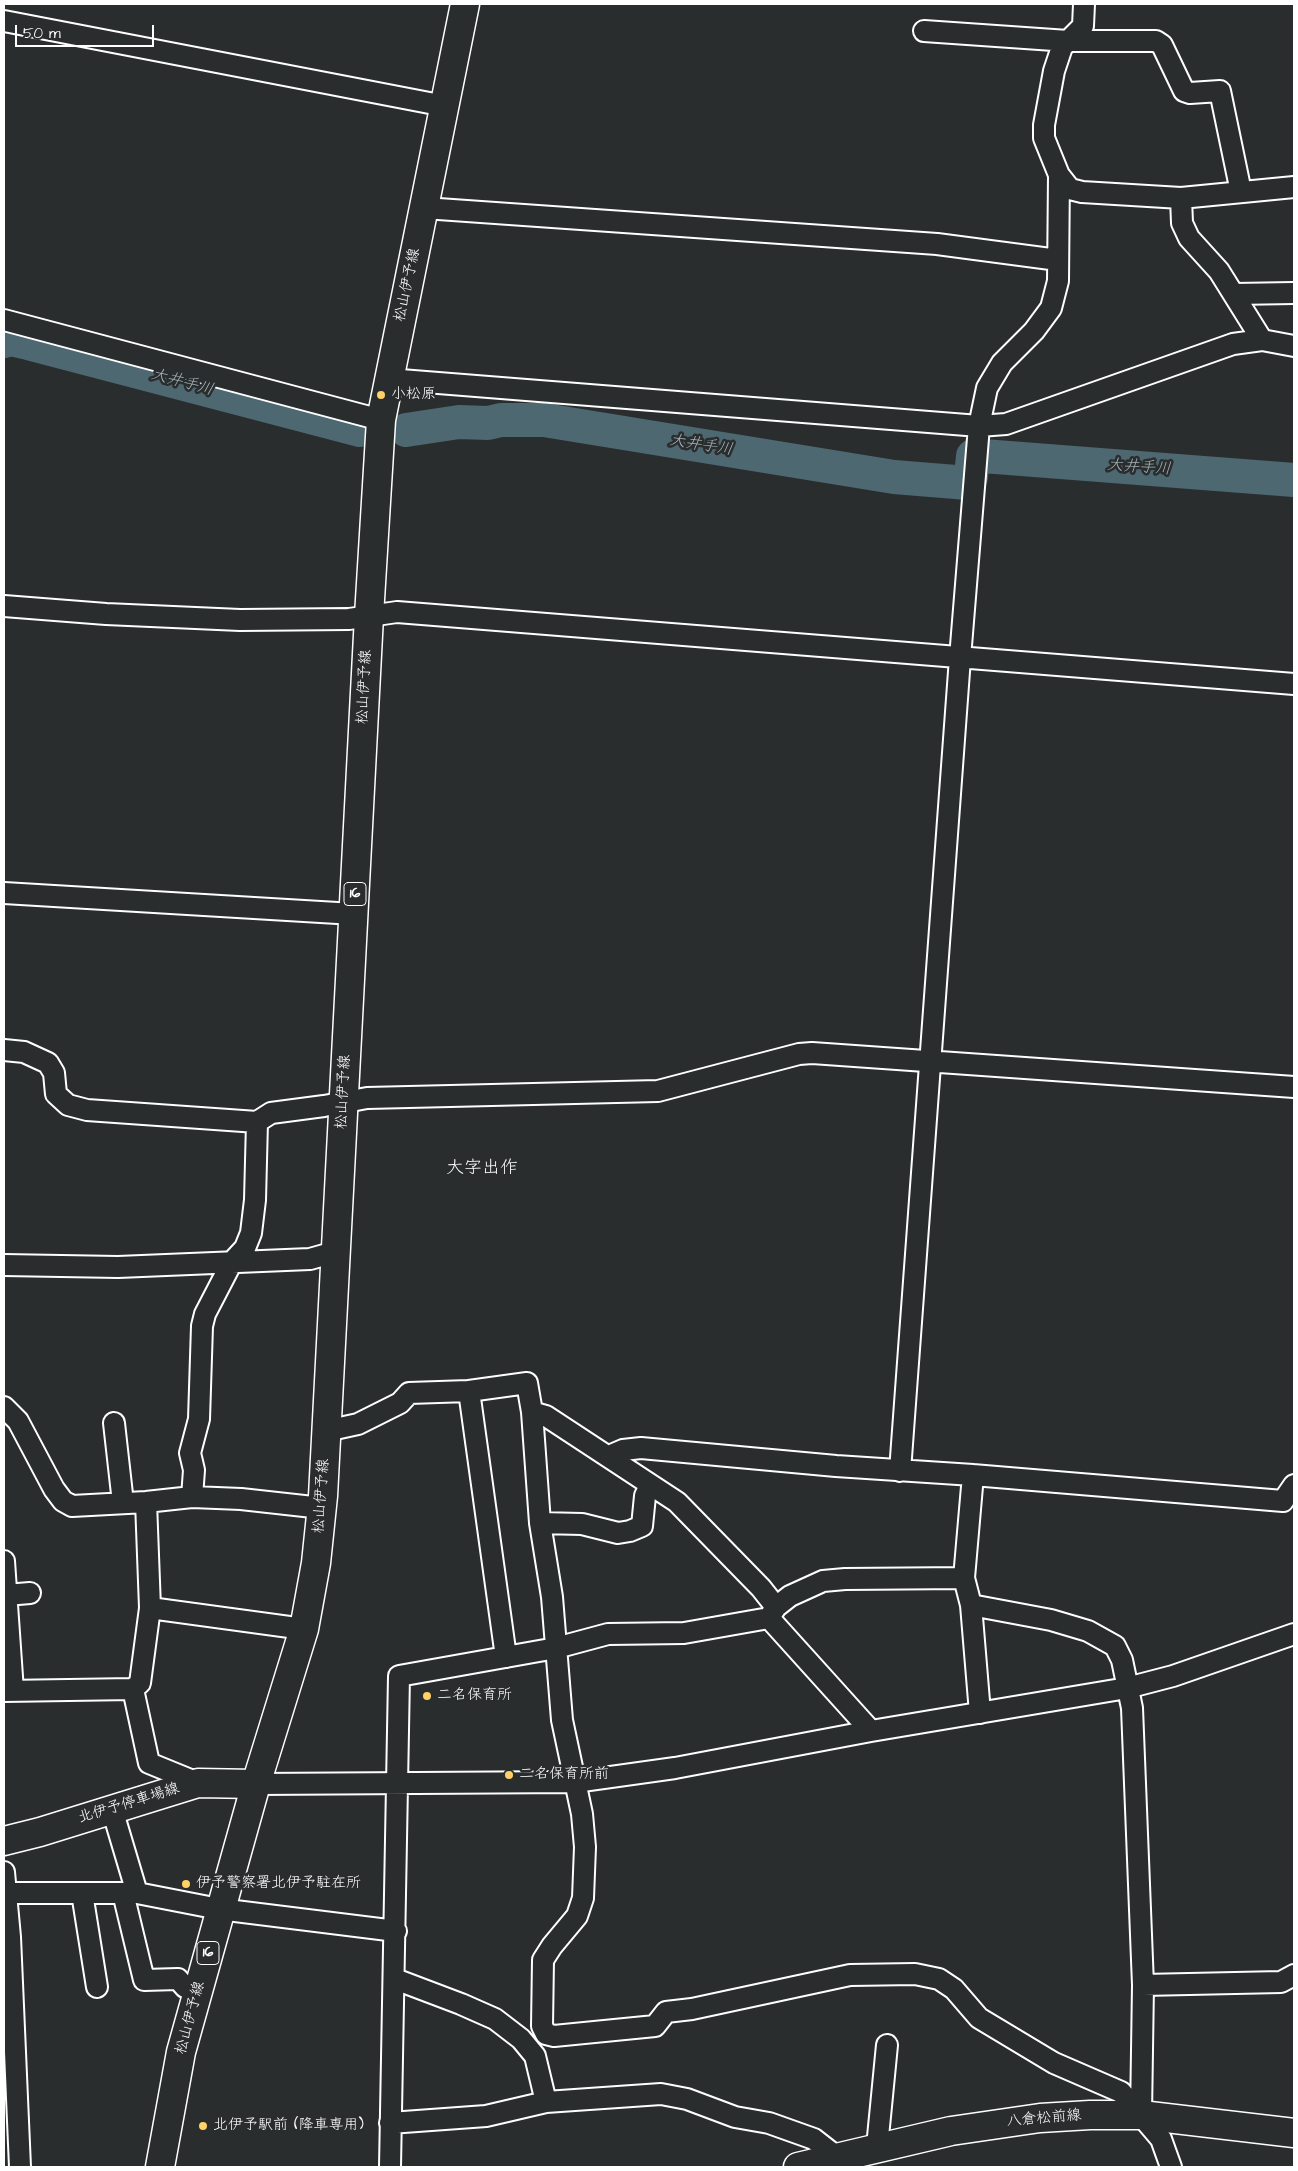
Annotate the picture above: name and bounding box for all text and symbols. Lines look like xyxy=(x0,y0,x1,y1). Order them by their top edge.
scale bar xyxy=(18,15,156,47)
text: 50 m xyxy=(23,23,61,44)
street label: 松山伊予線 xyxy=(391,246,425,324)
water label: 大井手川 xyxy=(149,365,215,401)
place label: 小松原 xyxy=(391,386,436,404)
marker: 小松原 xyxy=(375,389,387,401)
water label: 大井手川 xyxy=(668,432,734,460)
water label: 大井手川 xyxy=(1106,456,1172,480)
street label: 松山伊予線 xyxy=(354,649,376,725)
road number: 16 xyxy=(344,882,366,906)
street label: 松山伊予線 xyxy=(333,1054,355,1130)
district label: 大字出作 xyxy=(446,1158,518,1180)
street label: 松山伊予線 xyxy=(310,1458,334,1534)
place label: 二名保育所 xyxy=(437,1687,512,1705)
marker: 二名保育所 xyxy=(421,1690,433,1702)
place label: 二名保育所前 xyxy=(519,1766,609,1784)
marker: 二名保育所前 xyxy=(503,1769,515,1781)
street label: 北伊予停車場線 xyxy=(76,1780,182,1828)
place label: 伊予警察署北伊予駐在所 xyxy=(196,1875,361,1893)
marker: 伊予警察署北伊予駐在所 xyxy=(180,1878,192,1890)
road number: 16 xyxy=(197,1942,219,1965)
street label: 松山伊予線 xyxy=(173,1979,209,2057)
street label: 八倉松前線 xyxy=(1006,2107,1082,2131)
place label: 北伊予駅前 (降車専用) xyxy=(213,2117,364,2135)
marker: 北伊予駅前 (降車専用) xyxy=(197,2120,209,2132)

